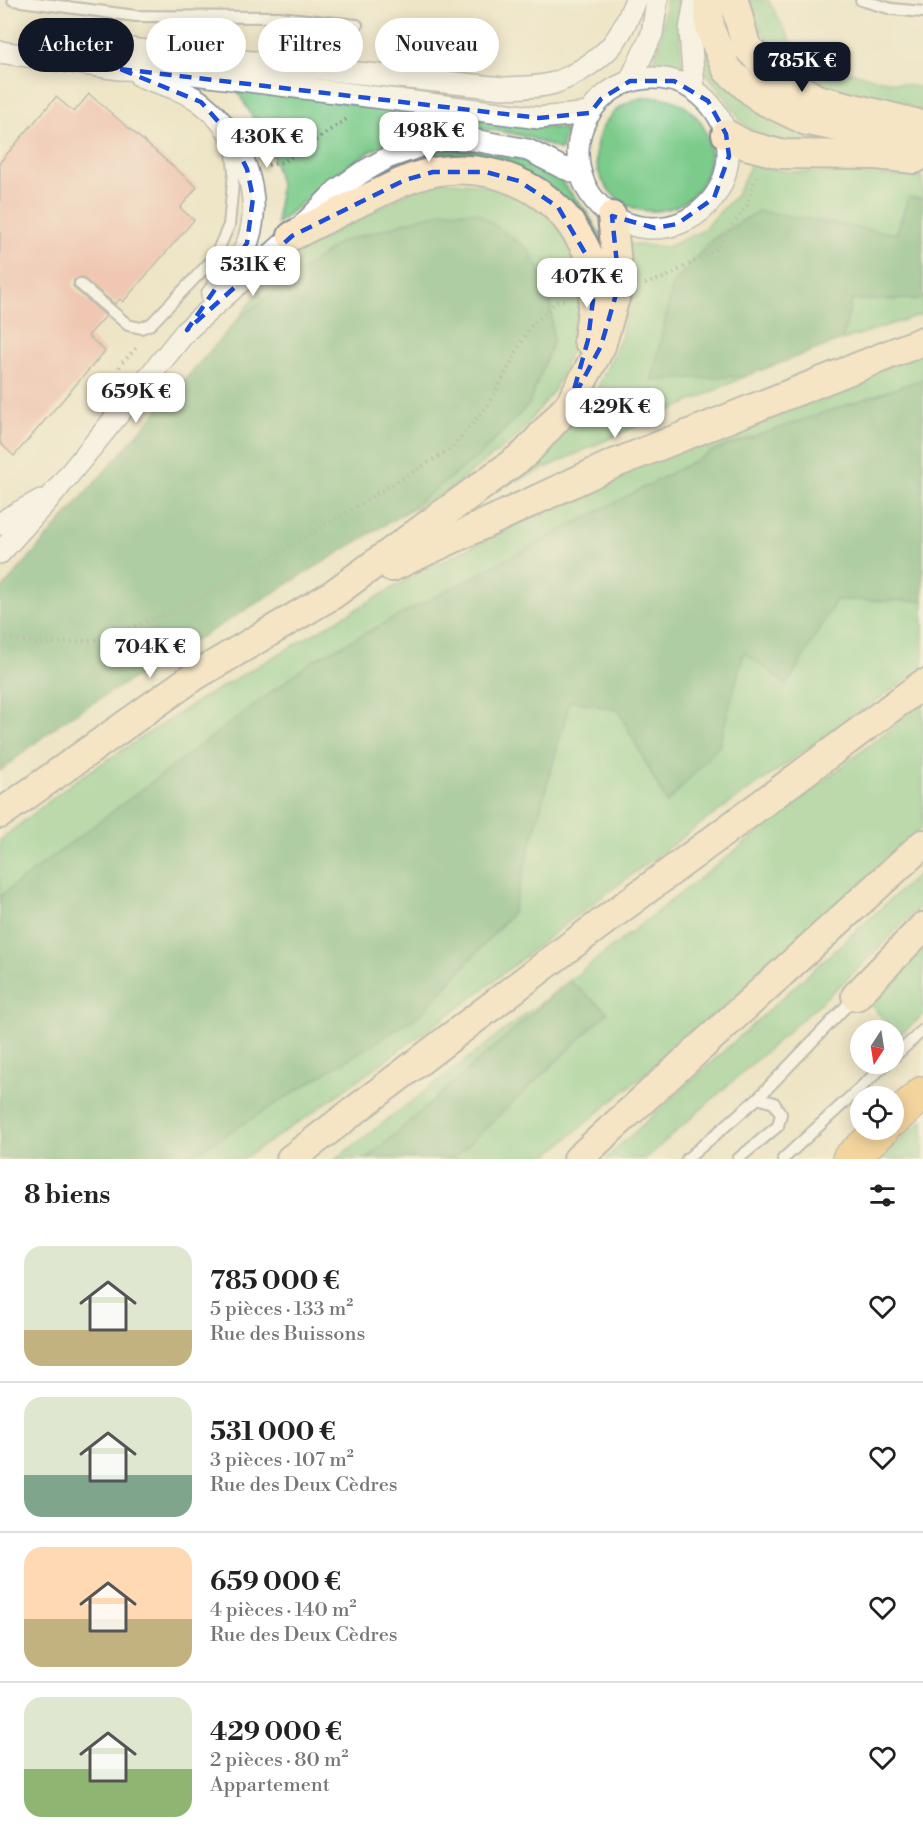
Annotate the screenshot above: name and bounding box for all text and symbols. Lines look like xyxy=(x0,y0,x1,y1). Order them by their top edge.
chip: Acheter xyxy=(18,18,134,72)
chip: Louer xyxy=(146,18,246,72)
chip: Filtres xyxy=(258,18,363,72)
chip: Nouveau xyxy=(375,18,499,72)
pin: 785K € xyxy=(753,42,851,93)
text: 785K € xyxy=(767,49,837,74)
pin: 498K € xyxy=(380,112,478,163)
pin: 430K € xyxy=(218,118,316,169)
text: 498K € xyxy=(393,119,465,144)
text: 430K € xyxy=(231,125,303,150)
pin: 531K € xyxy=(204,246,302,297)
text: 531K € xyxy=(220,253,286,278)
pin: 407K € xyxy=(538,258,636,309)
text: 407K € xyxy=(551,265,623,290)
pin: 659K € xyxy=(87,373,185,424)
text: 659K € xyxy=(101,380,171,405)
pin: 429K € xyxy=(566,388,664,439)
text: 429K € xyxy=(580,395,650,420)
pin: 704K € xyxy=(101,628,199,679)
text: 704K € xyxy=(114,635,186,660)
north arrow xyxy=(850,1020,904,1074)
map controls xyxy=(850,1020,904,1140)
button: locate xyxy=(850,1086,904,1140)
text: 8 biens xyxy=(24,1179,110,1211)
icon: filters xyxy=(866,1179,899,1212)
text: 785 000 € xyxy=(210,1265,340,1297)
icon: home xyxy=(72,1270,144,1342)
icon: heart xyxy=(866,1290,899,1323)
text: 5 pièces · 133 m² xyxy=(210,1297,353,1322)
text: Rue des Buissons xyxy=(210,1322,365,1347)
text: 531 000 € xyxy=(210,1416,336,1448)
icon: home xyxy=(72,1421,144,1493)
icon: heart xyxy=(866,1441,899,1474)
text: 3 pièces · 107 m² xyxy=(210,1448,354,1473)
text: Rue des Deux Cèdres xyxy=(210,1473,398,1498)
text: 659 000 € xyxy=(210,1566,341,1598)
icon: home xyxy=(72,1571,144,1643)
icon: heart xyxy=(866,1591,899,1624)
text: 4 pièces · 140 m² xyxy=(210,1598,356,1623)
text: Rue des Deux Cèdres xyxy=(210,1623,398,1648)
text: 429 000 € xyxy=(210,1716,342,1748)
icon: home xyxy=(72,1721,144,1793)
icon: heart xyxy=(866,1741,899,1774)
text: 2 pièces · 80 m² xyxy=(210,1748,348,1773)
text: Appartement xyxy=(210,1773,330,1798)

